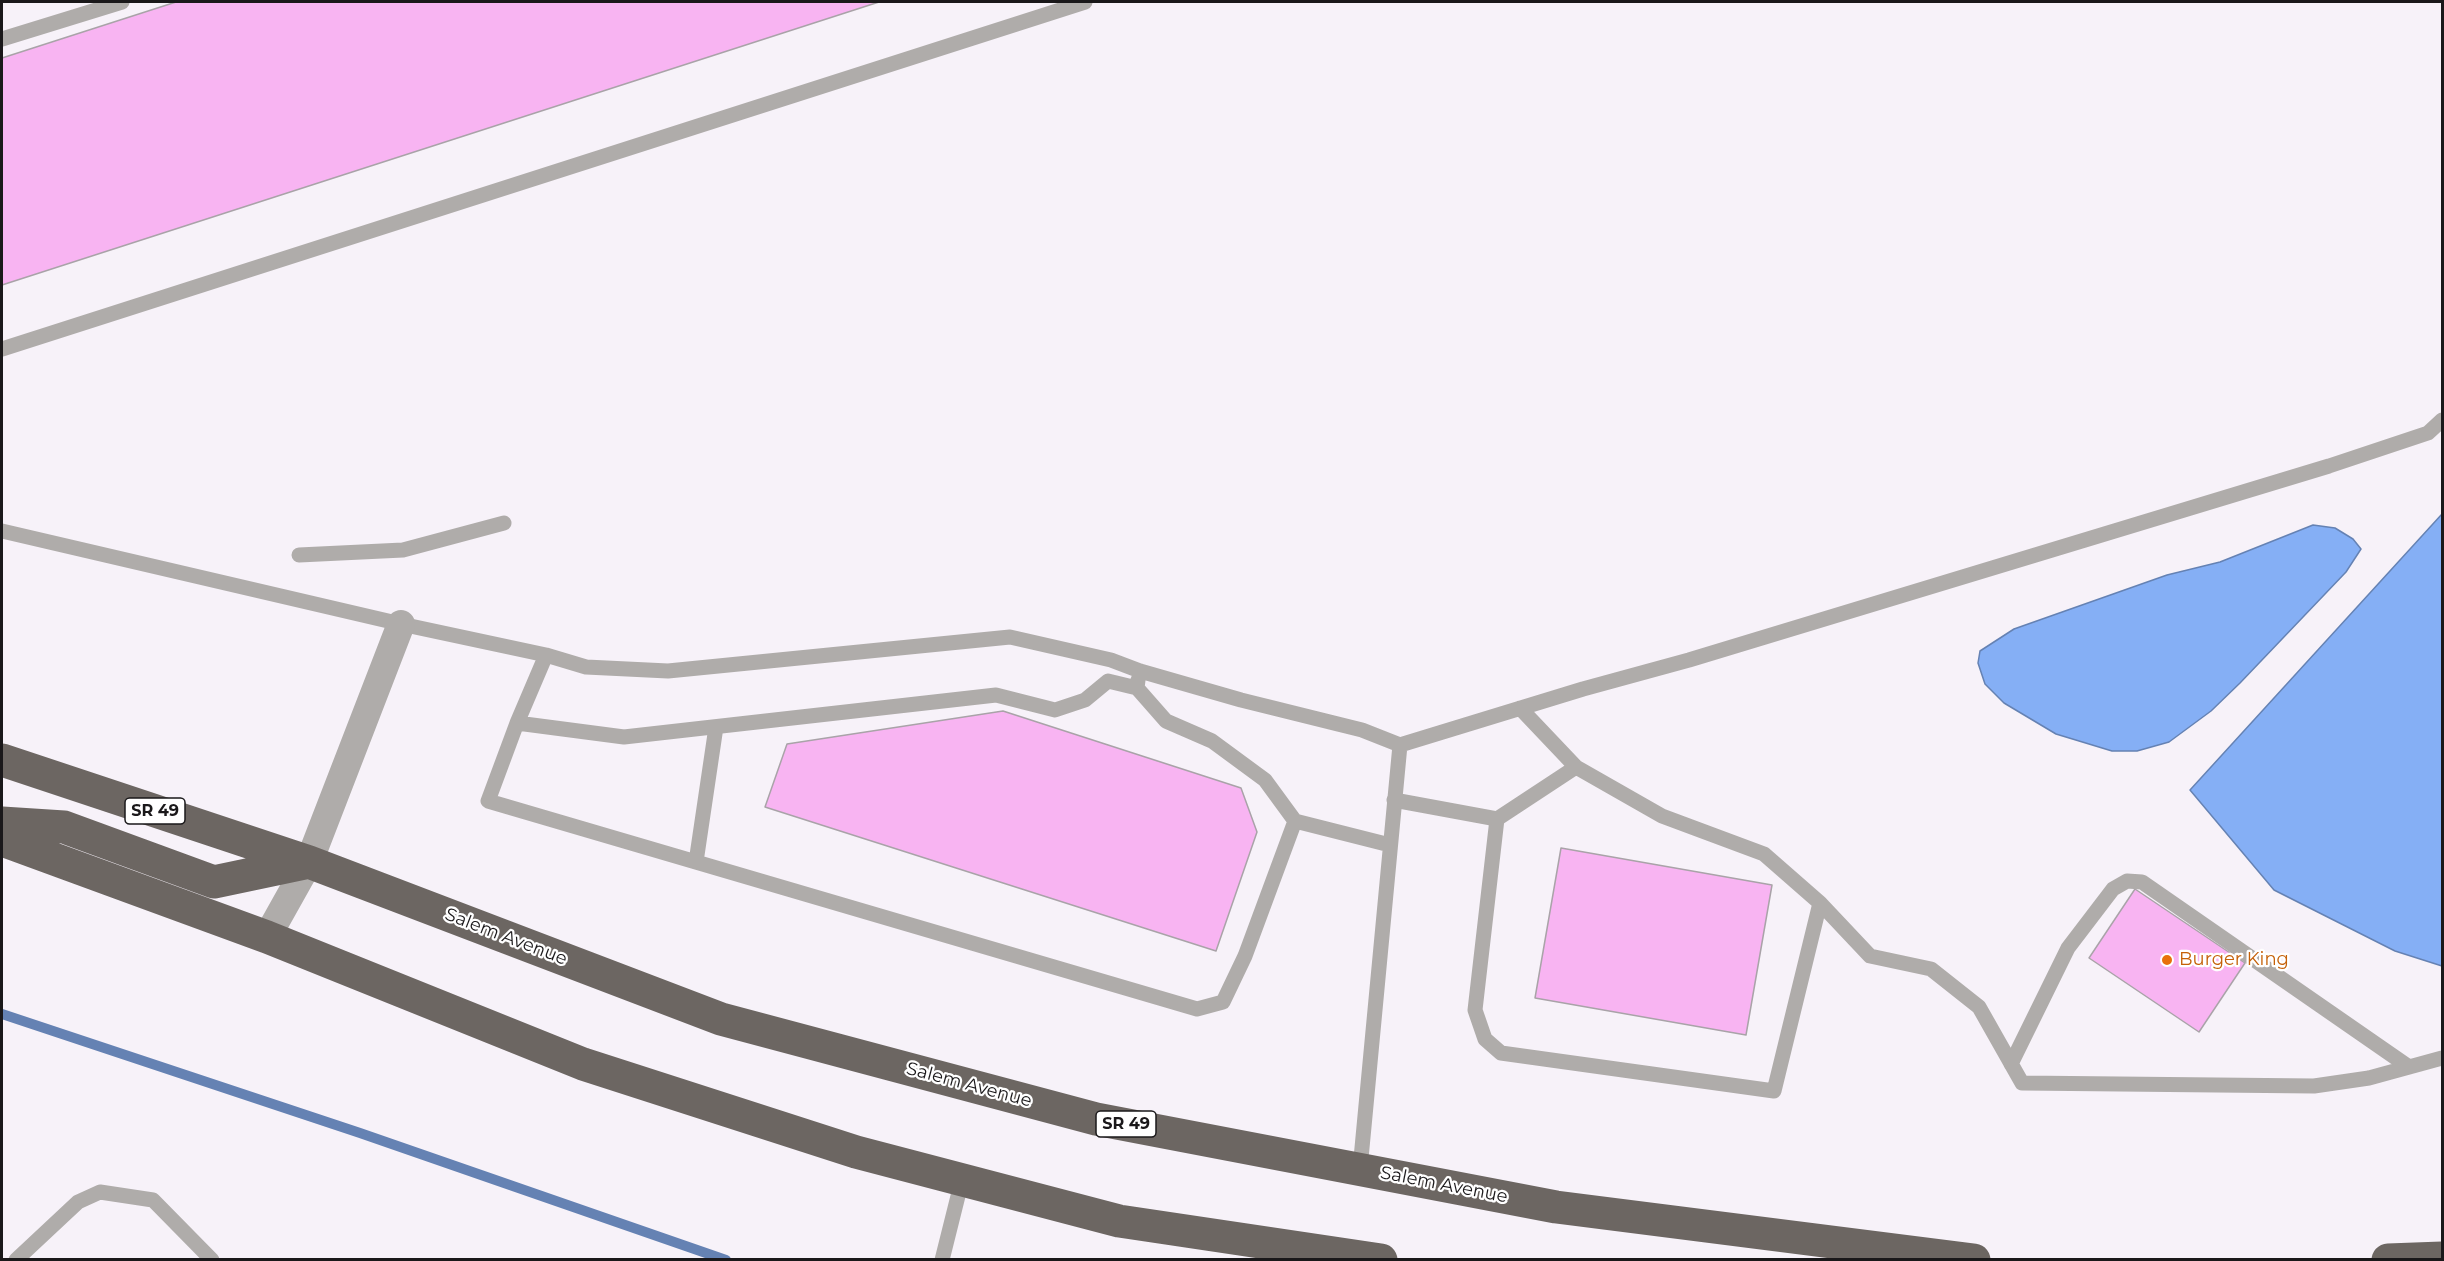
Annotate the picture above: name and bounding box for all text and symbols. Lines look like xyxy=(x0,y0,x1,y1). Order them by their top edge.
road number: SR 49 xyxy=(125,798,185,824)
street label: Salem Avenue xyxy=(442,904,570,970)
place label: Burger King xyxy=(2179,949,2289,971)
marker: Burger King xyxy=(2160,953,2174,967)
street label: Salem Avenue xyxy=(904,1058,1034,1112)
road number: SR 49 xyxy=(1096,1111,1156,1137)
street label: Salem Avenue xyxy=(1379,1162,1509,1208)

